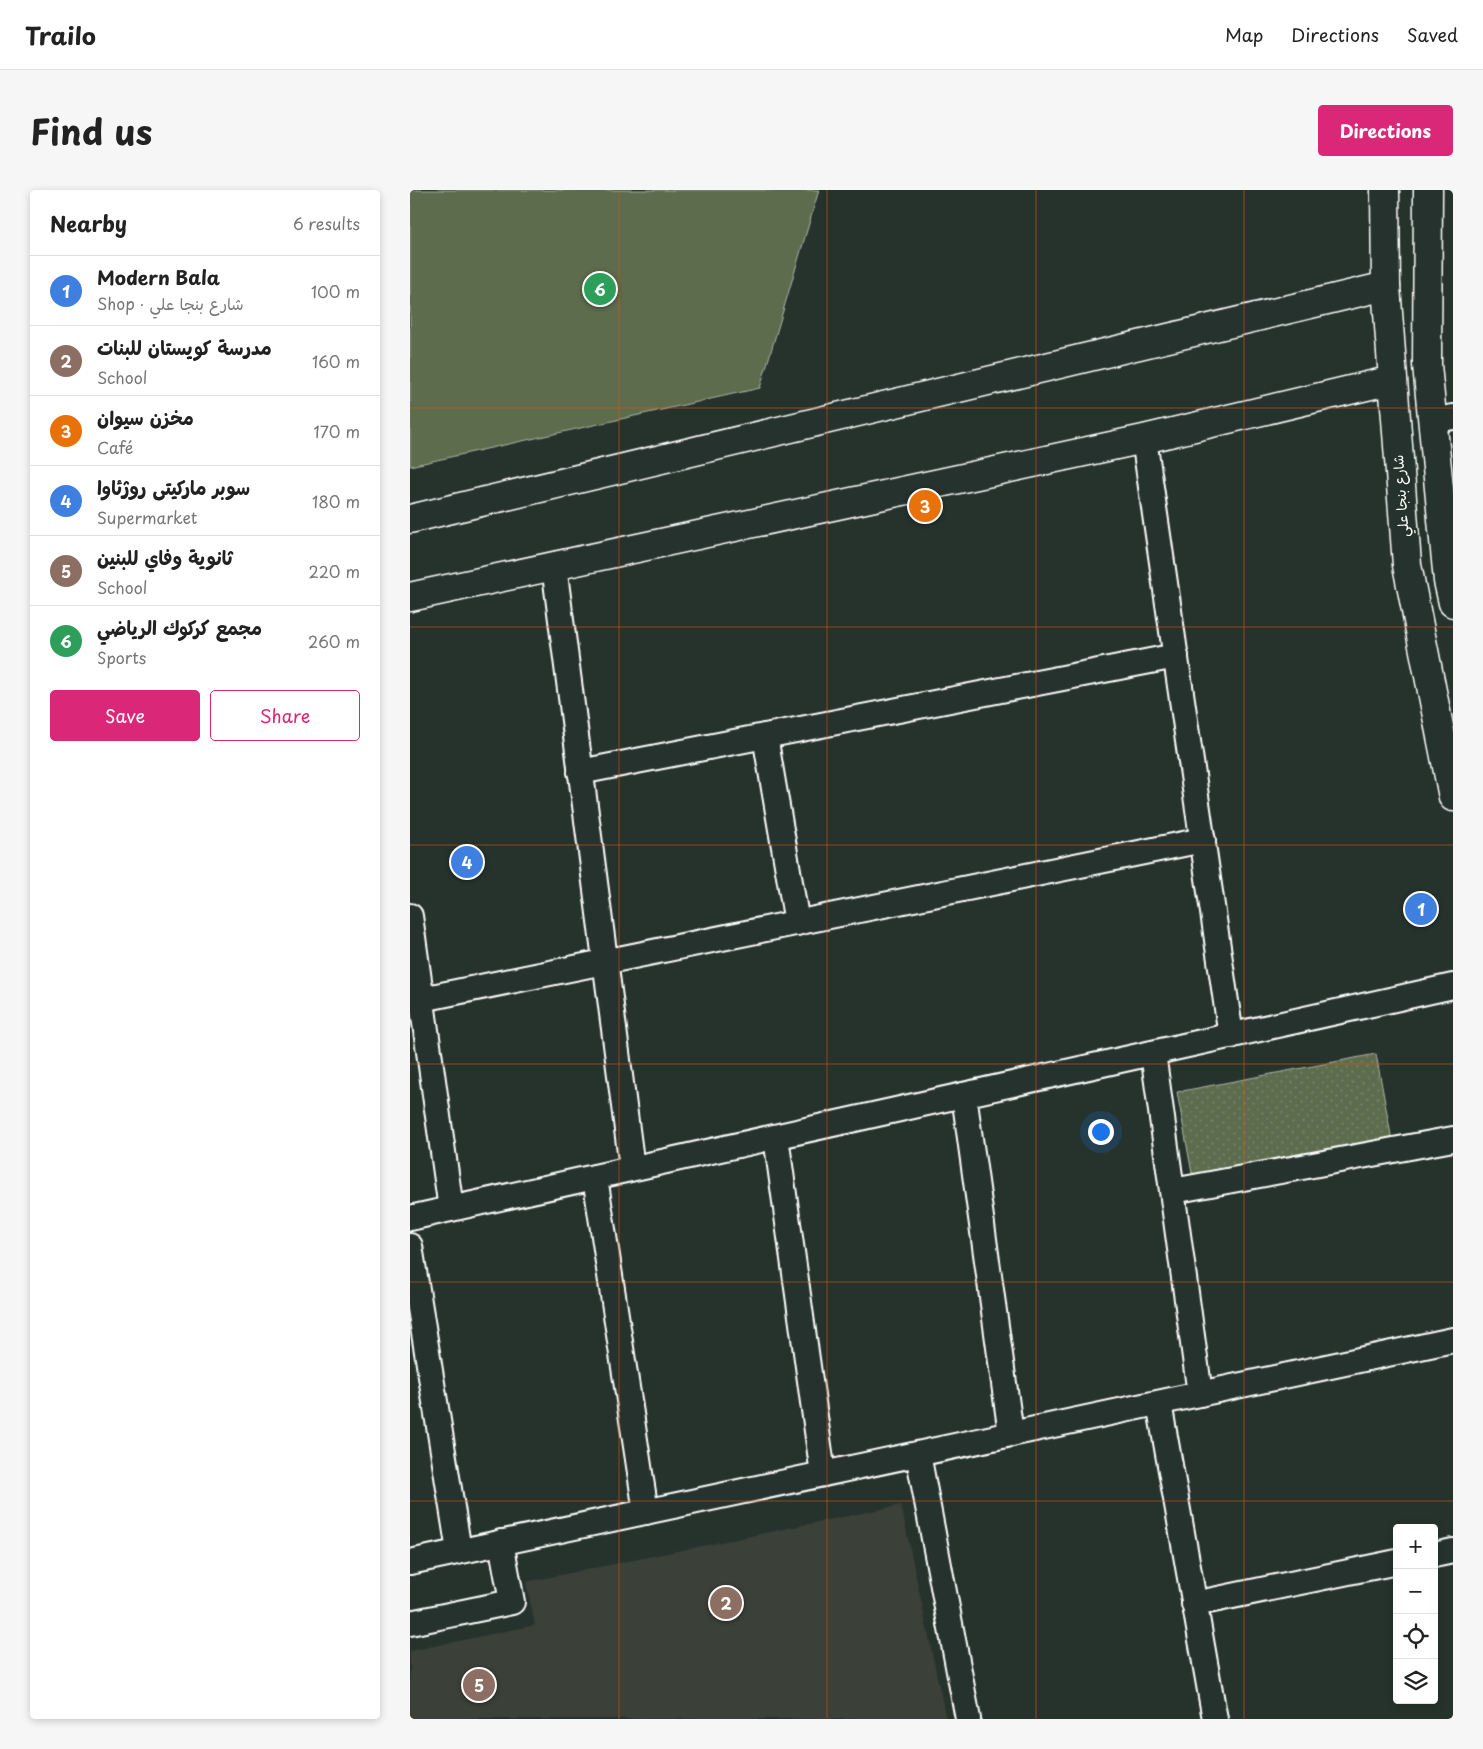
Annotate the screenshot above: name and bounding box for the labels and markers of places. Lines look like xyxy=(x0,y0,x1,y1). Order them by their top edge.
pin: 6 xyxy=(584,270,616,308)
pin: 3 xyxy=(909,487,941,525)
pin: 4 xyxy=(451,843,483,881)
pin: 1 xyxy=(1405,890,1437,928)
pin: 2 xyxy=(710,1584,742,1622)
pin: 5 xyxy=(463,1666,495,1704)

